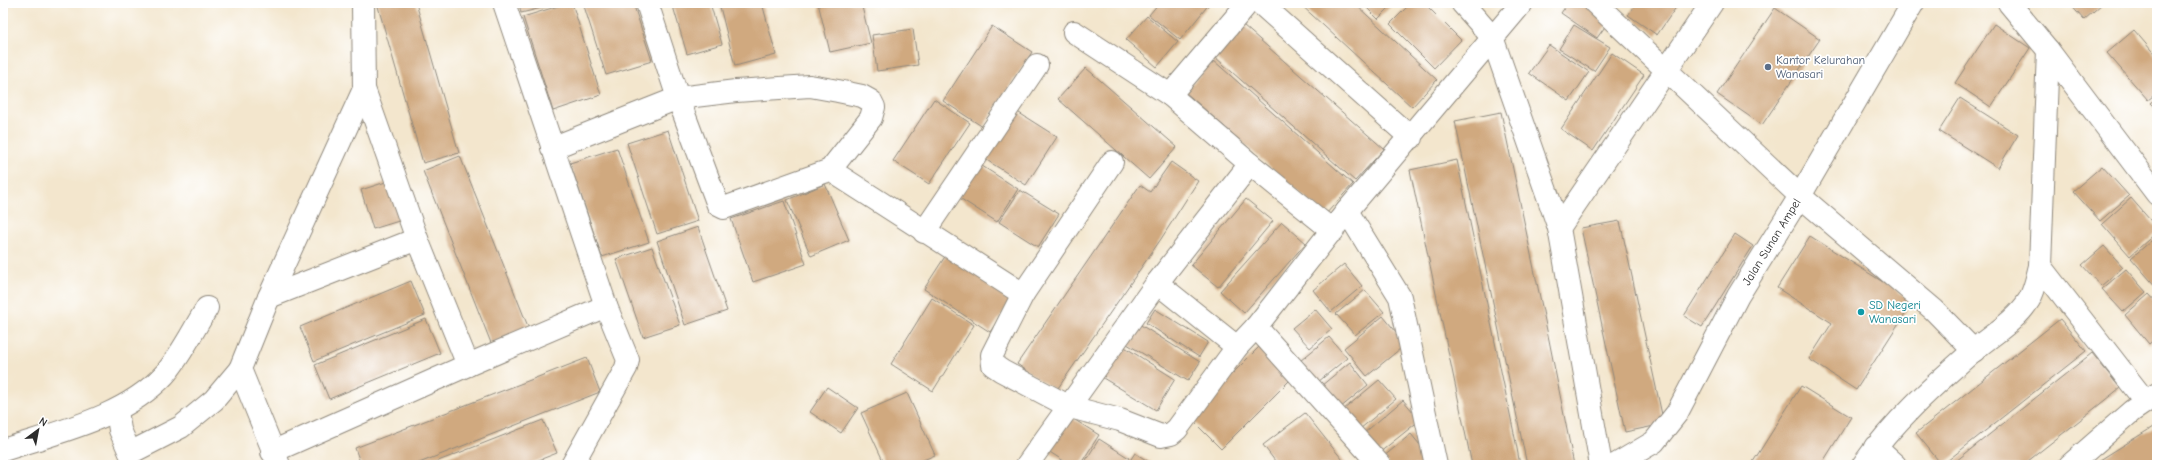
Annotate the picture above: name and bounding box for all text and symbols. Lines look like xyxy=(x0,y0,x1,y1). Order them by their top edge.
place label: Kantor Kelurahan Wanasari xyxy=(1776,53,1865,81)
marker: Kantor Kelurahan Wanasari xyxy=(1763,62,1773,72)
street label: Jalan Sunan Ampel xyxy=(1739,196,1804,288)
place label: SD Negeri Wanasari xyxy=(1869,298,1921,326)
marker: SD Negeri Wanasari xyxy=(1856,307,1866,317)
north arrow xyxy=(18,410,58,450)
text: N xyxy=(37,415,50,429)

